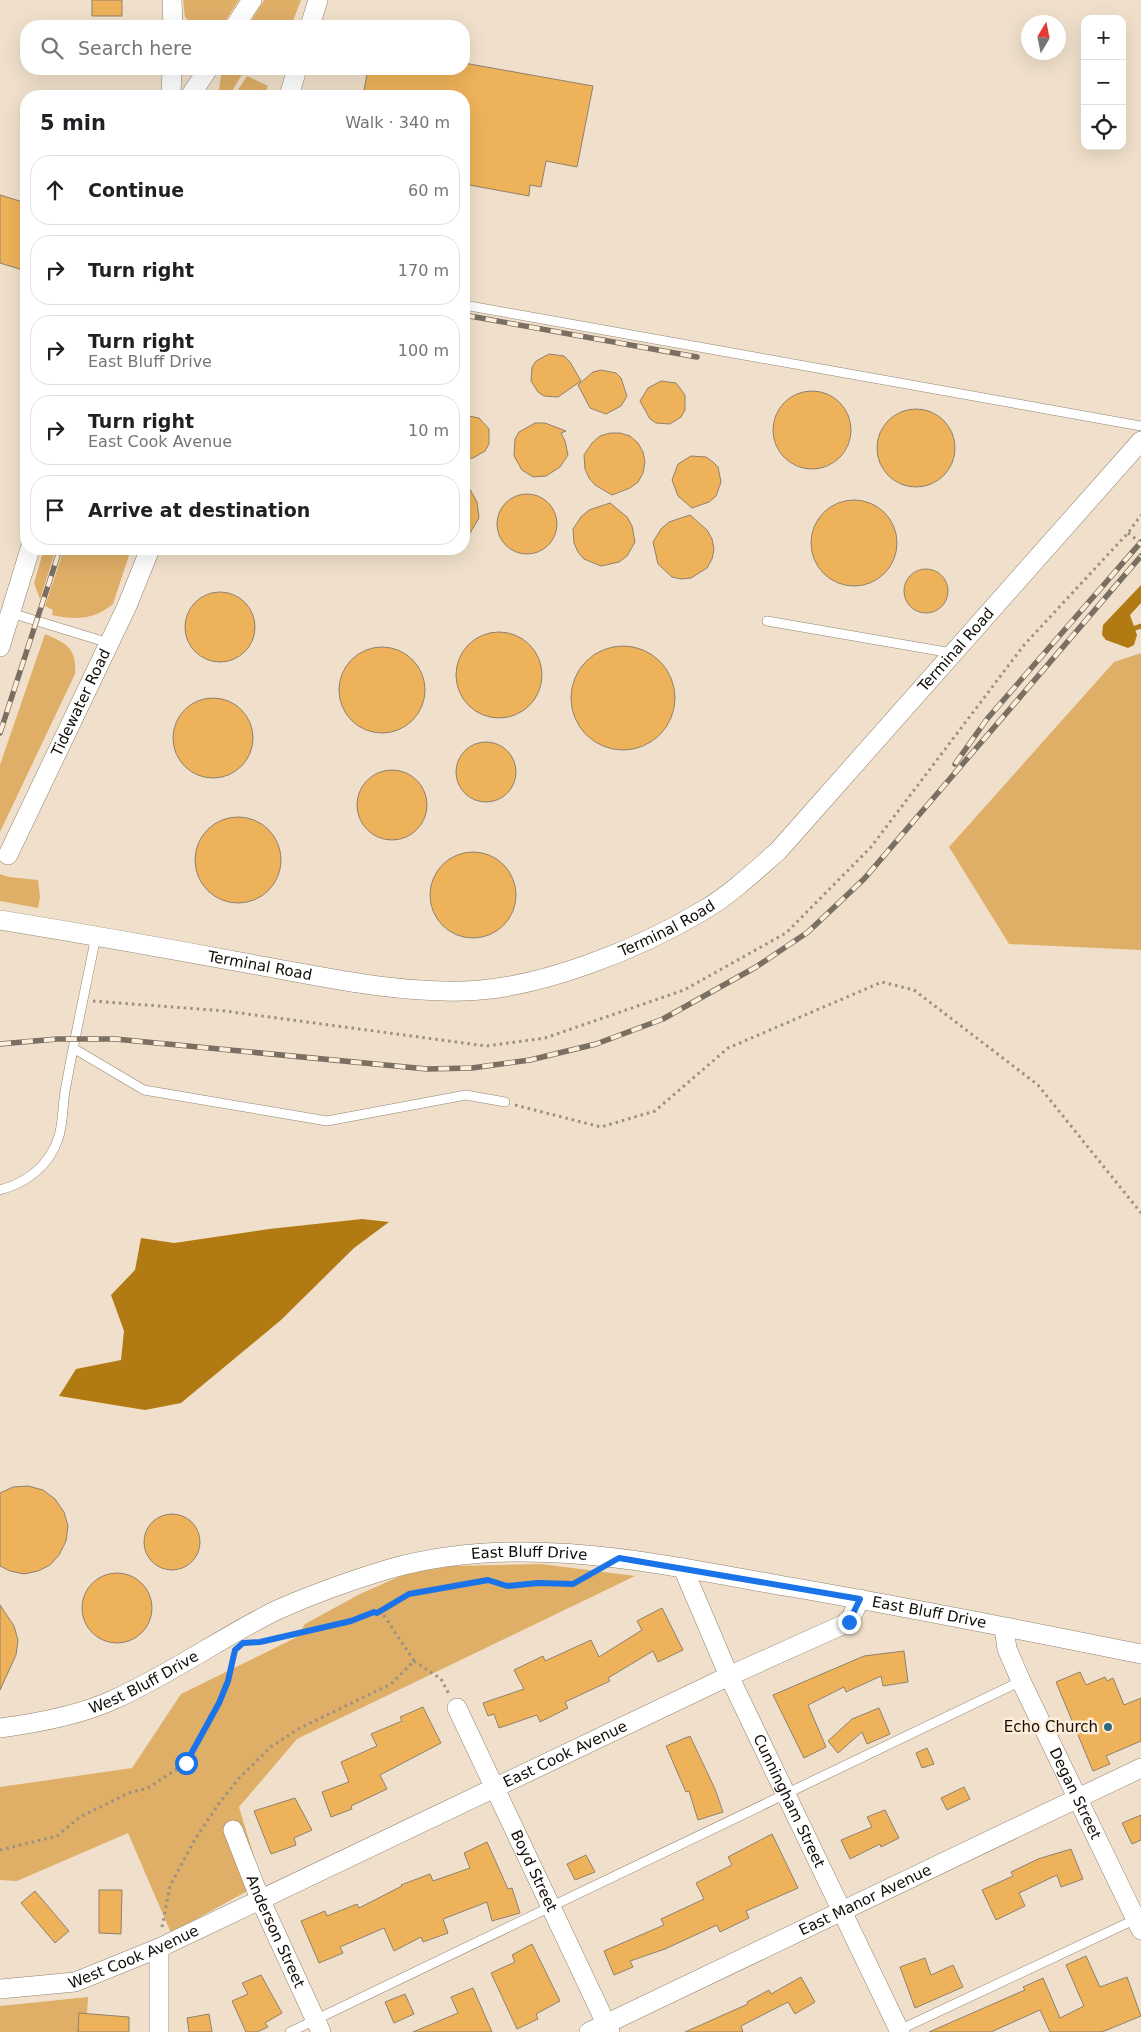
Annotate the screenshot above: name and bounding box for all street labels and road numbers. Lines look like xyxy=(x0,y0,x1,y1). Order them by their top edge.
street label: Terminal Road xyxy=(914,604,998,696)
street label: Tidewater Road xyxy=(47,646,114,760)
street label: Terminal Road xyxy=(615,896,718,961)
street label: Terminal Road xyxy=(205,947,314,984)
street label: East Bluff Drive xyxy=(470,1543,588,1564)
street label: East Bluff Drive xyxy=(870,1593,988,1632)
street label: West Bluff Drive xyxy=(87,1647,202,1718)
street label: East Cook Avenue xyxy=(500,1717,630,1791)
street label: Cunningham Street xyxy=(749,1731,829,1871)
street label: Degan Street xyxy=(1046,1745,1105,1842)
street label: Boyd Street xyxy=(507,1827,561,1915)
street label: East Manor Avenue xyxy=(796,1861,934,1939)
street label: Anderson Street xyxy=(243,1873,309,1991)
street label: West Cook Avenue xyxy=(66,1921,202,1993)

